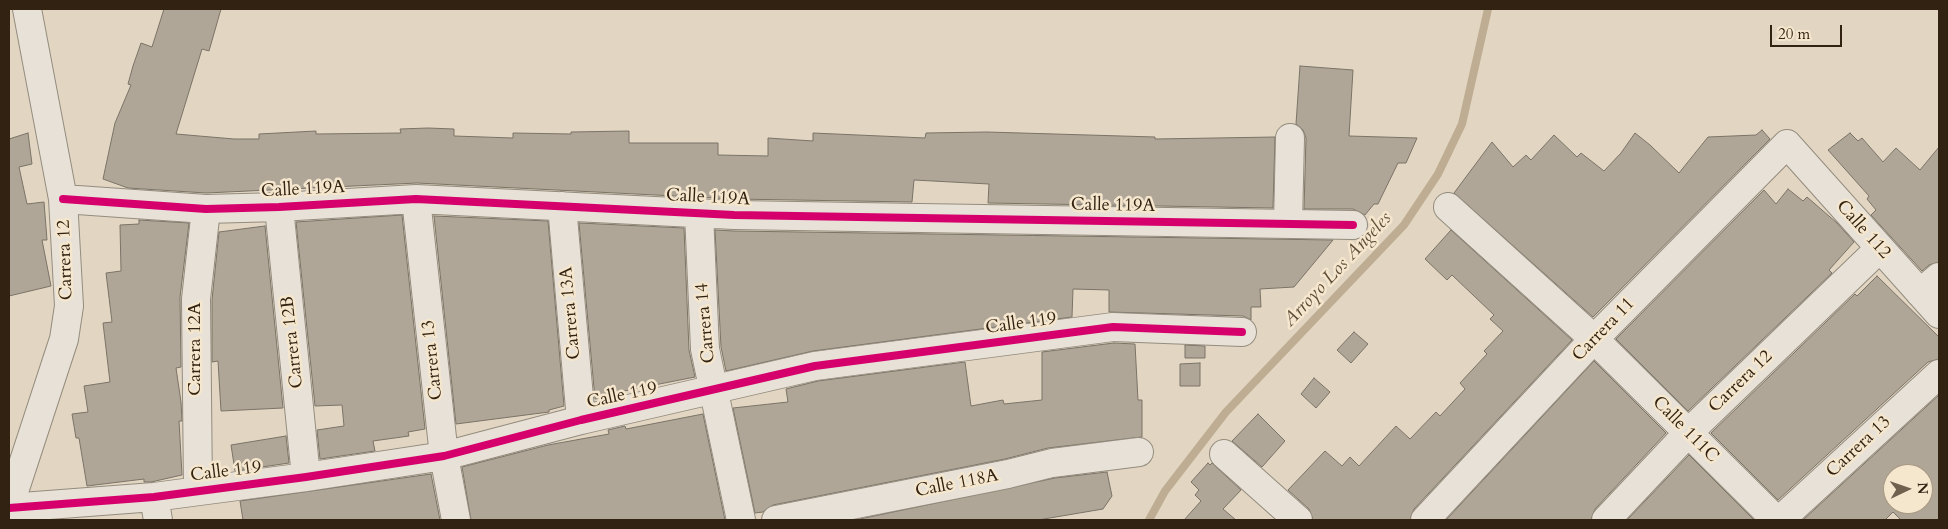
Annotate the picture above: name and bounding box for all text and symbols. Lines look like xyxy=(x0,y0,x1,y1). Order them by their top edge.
scale bar xyxy=(1773,15,1846,47)
text: 20 m xyxy=(1778,24,1810,44)
street label: Calle 119A xyxy=(260,177,346,203)
street label: Calle 119A xyxy=(665,185,751,211)
street label: Calle 119A xyxy=(1071,194,1155,218)
street label: Calle 112 xyxy=(1831,196,1895,264)
water label: Arroyo Los Angeles xyxy=(1279,208,1397,332)
street label: Carrera 12 xyxy=(54,219,78,301)
street label: Carrera 13A xyxy=(556,266,586,360)
street label: Carrera 14 xyxy=(692,282,720,364)
street label: Carrera 11 xyxy=(1568,294,1640,366)
street label: Carrera 12B xyxy=(277,295,309,389)
street label: Carrera 12A xyxy=(185,302,207,396)
street label: Calle 119 xyxy=(984,308,1058,340)
street label: Carrera 13 xyxy=(418,319,448,401)
street label: Carrera 12 xyxy=(1705,346,1777,418)
street label: Calle 119 xyxy=(585,378,659,414)
street label: Calle 111C xyxy=(1647,392,1723,468)
street label: Carrera 13 xyxy=(1822,412,1896,482)
street label: Calle 119 xyxy=(189,457,263,487)
north arrow xyxy=(1883,464,1933,514)
street label: Calle 118A xyxy=(914,465,1000,503)
text: N xyxy=(1913,482,1932,495)

